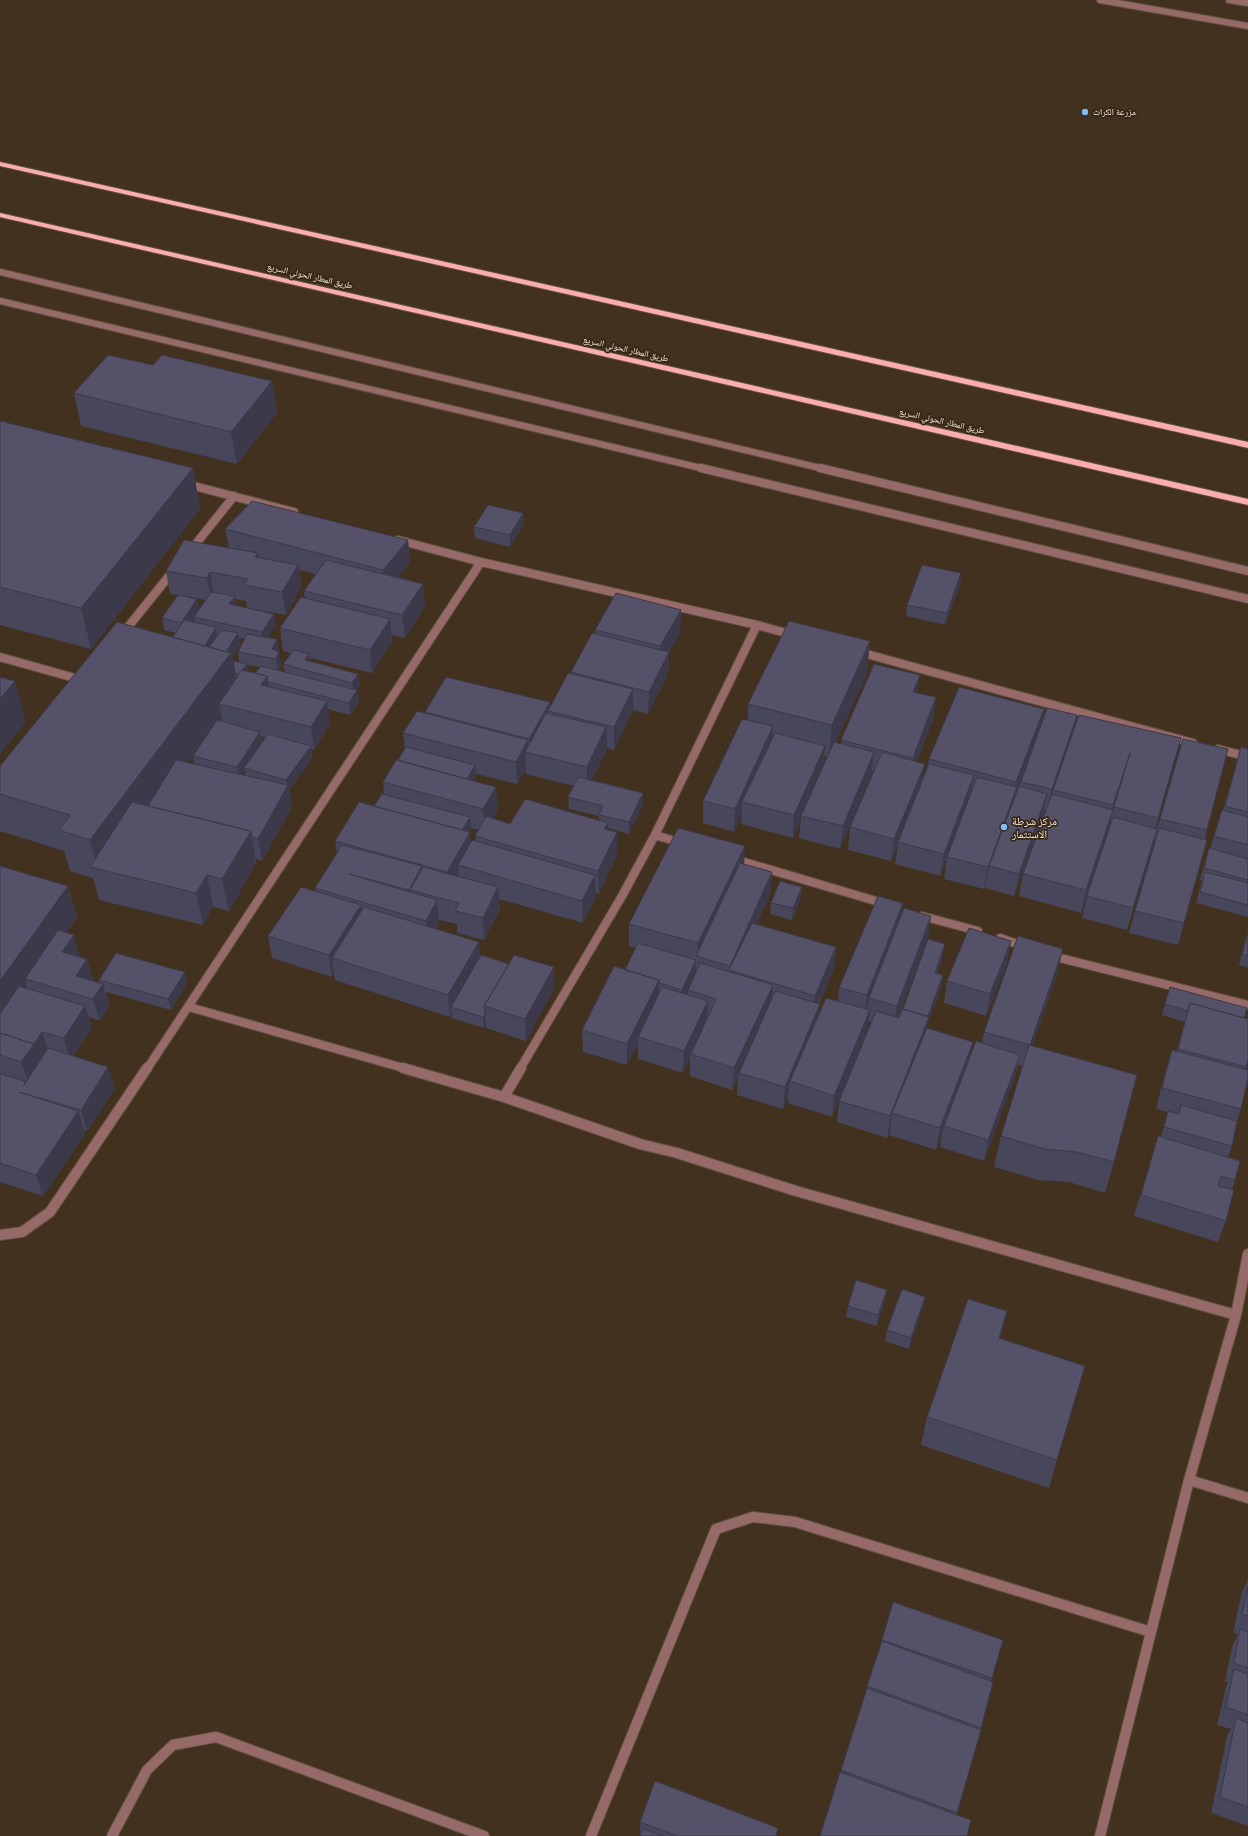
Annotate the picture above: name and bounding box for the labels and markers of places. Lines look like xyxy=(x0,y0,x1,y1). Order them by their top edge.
place label: مزرعة الكراث xyxy=(1093,106,1136,117)
marker: مزرعة الكراث xyxy=(1080,107,1090,117)
place label: مركز شرطة الاستثمار xyxy=(1011,814,1057,841)
marker: مركز شرطة الاستثمار xyxy=(999,822,1009,832)

